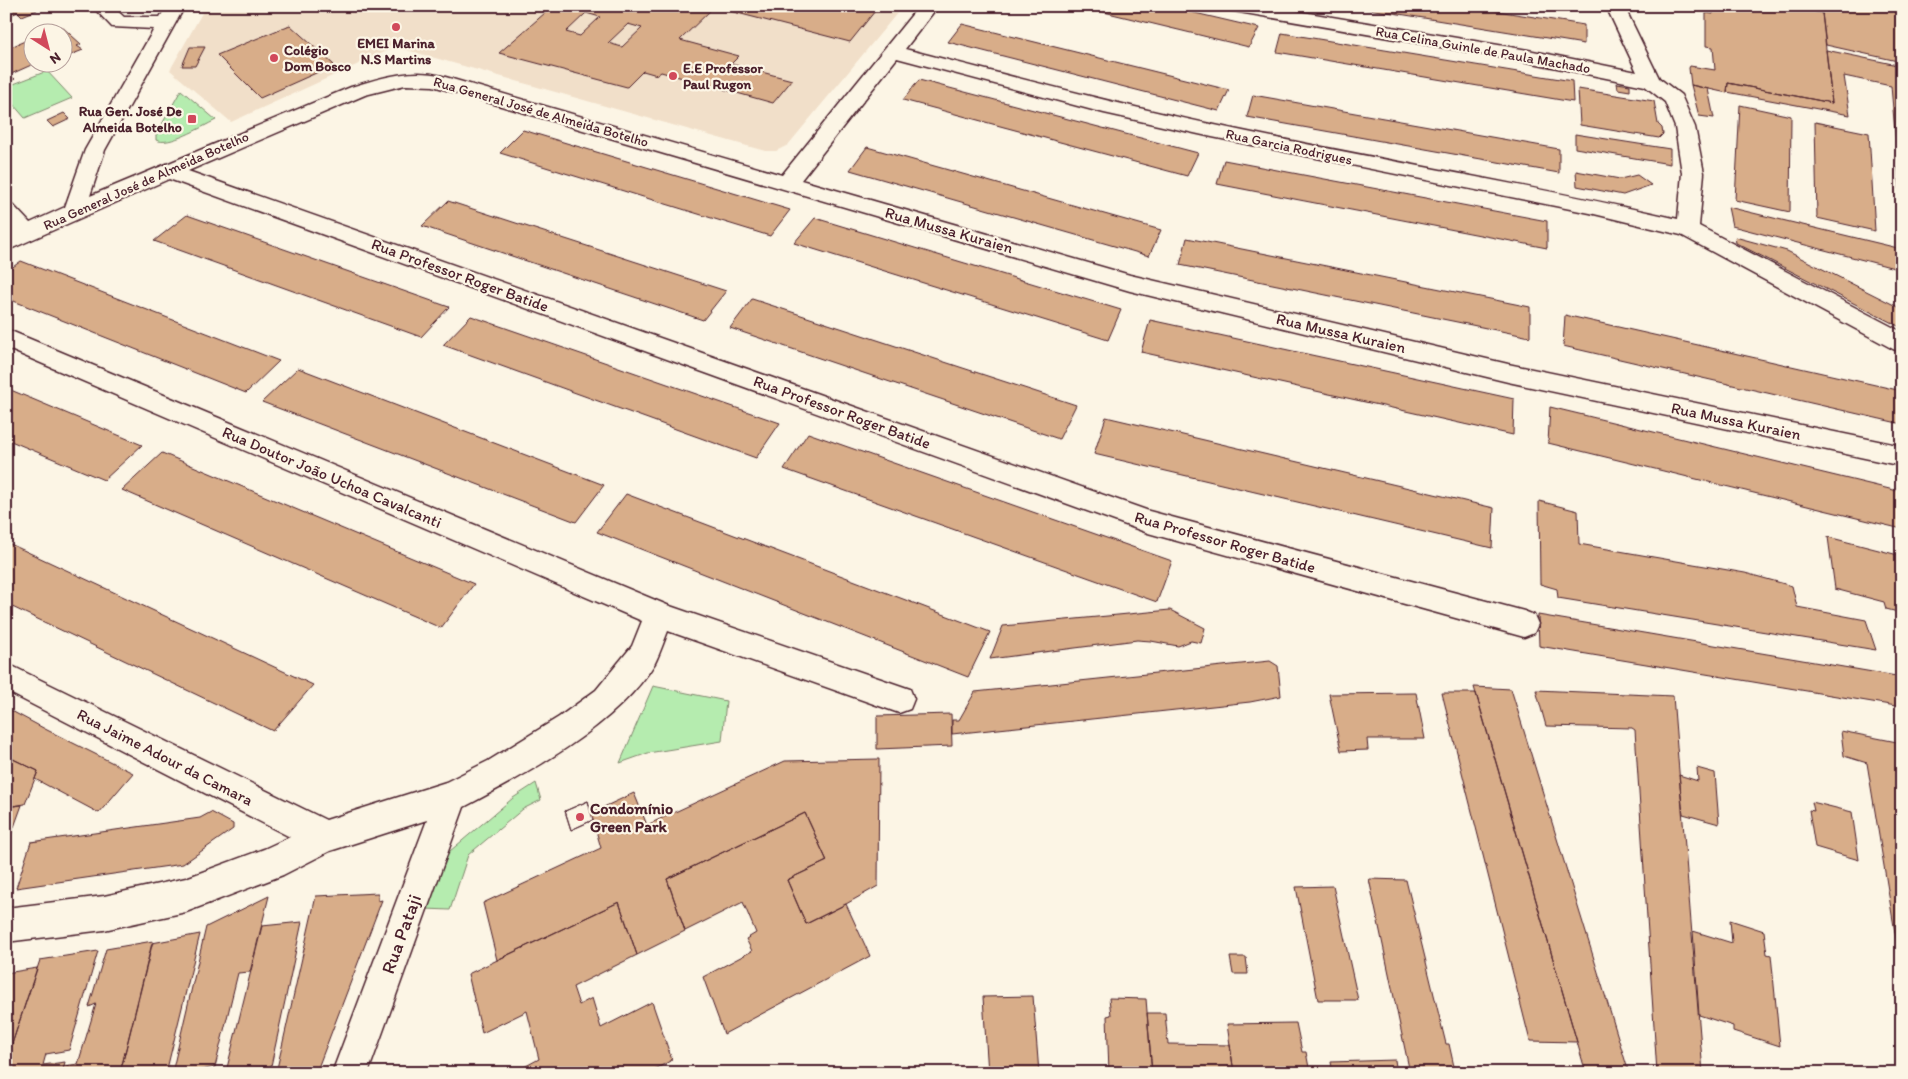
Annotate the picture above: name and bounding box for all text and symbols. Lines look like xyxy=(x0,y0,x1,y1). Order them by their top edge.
marker: EMEI Marina N.S Martins xyxy=(390,21,402,33)
north arrow xyxy=(22,22,72,72)
street label: Rua Celina Guinle de Paula Machado xyxy=(1374,23,1592,77)
place label: EMEI Marina N.S Martins xyxy=(357,35,435,68)
place label: Colégio Dom Bosco xyxy=(284,42,351,75)
text: N xyxy=(47,48,64,68)
marker: Colégio Dom Bosco xyxy=(268,52,280,64)
place label: E.E Professor Paul Rugon xyxy=(683,60,763,93)
marker: E.E Professor Paul Rugon xyxy=(667,70,679,82)
street label: Rua General José de Almeida Botelho xyxy=(431,73,651,151)
place label: Rua Gen. José De Almeida Botelho xyxy=(79,103,182,136)
marker: Rua Gen. José De Almeida Botelho xyxy=(186,113,198,125)
street label: Rua Garcia Rodrigues xyxy=(1224,125,1354,169)
street label: Rua General José de Almeida Botelho xyxy=(41,128,251,234)
street label: Rua Mussa Kuraien xyxy=(883,203,1015,257)
street label: Rua Professor Roger Batide xyxy=(369,234,551,316)
street label: Rua Mussa Kuraien xyxy=(1274,309,1408,357)
street label: Rua Professor Roger Batide xyxy=(751,371,933,453)
street label: Rua Mussa Kuraien xyxy=(1669,398,1803,444)
street label: Rua Doutor João Uchoa Cavalcanti xyxy=(219,422,445,532)
street label: Rua Professor Roger Batide xyxy=(1132,507,1318,577)
street label: Rua Jaime Adour da Camara xyxy=(74,704,256,810)
place label: Condomínio Green Park xyxy=(590,799,673,836)
marker: Condomínio Green Park xyxy=(574,811,586,823)
street label: Rua Pataji xyxy=(376,891,426,977)

